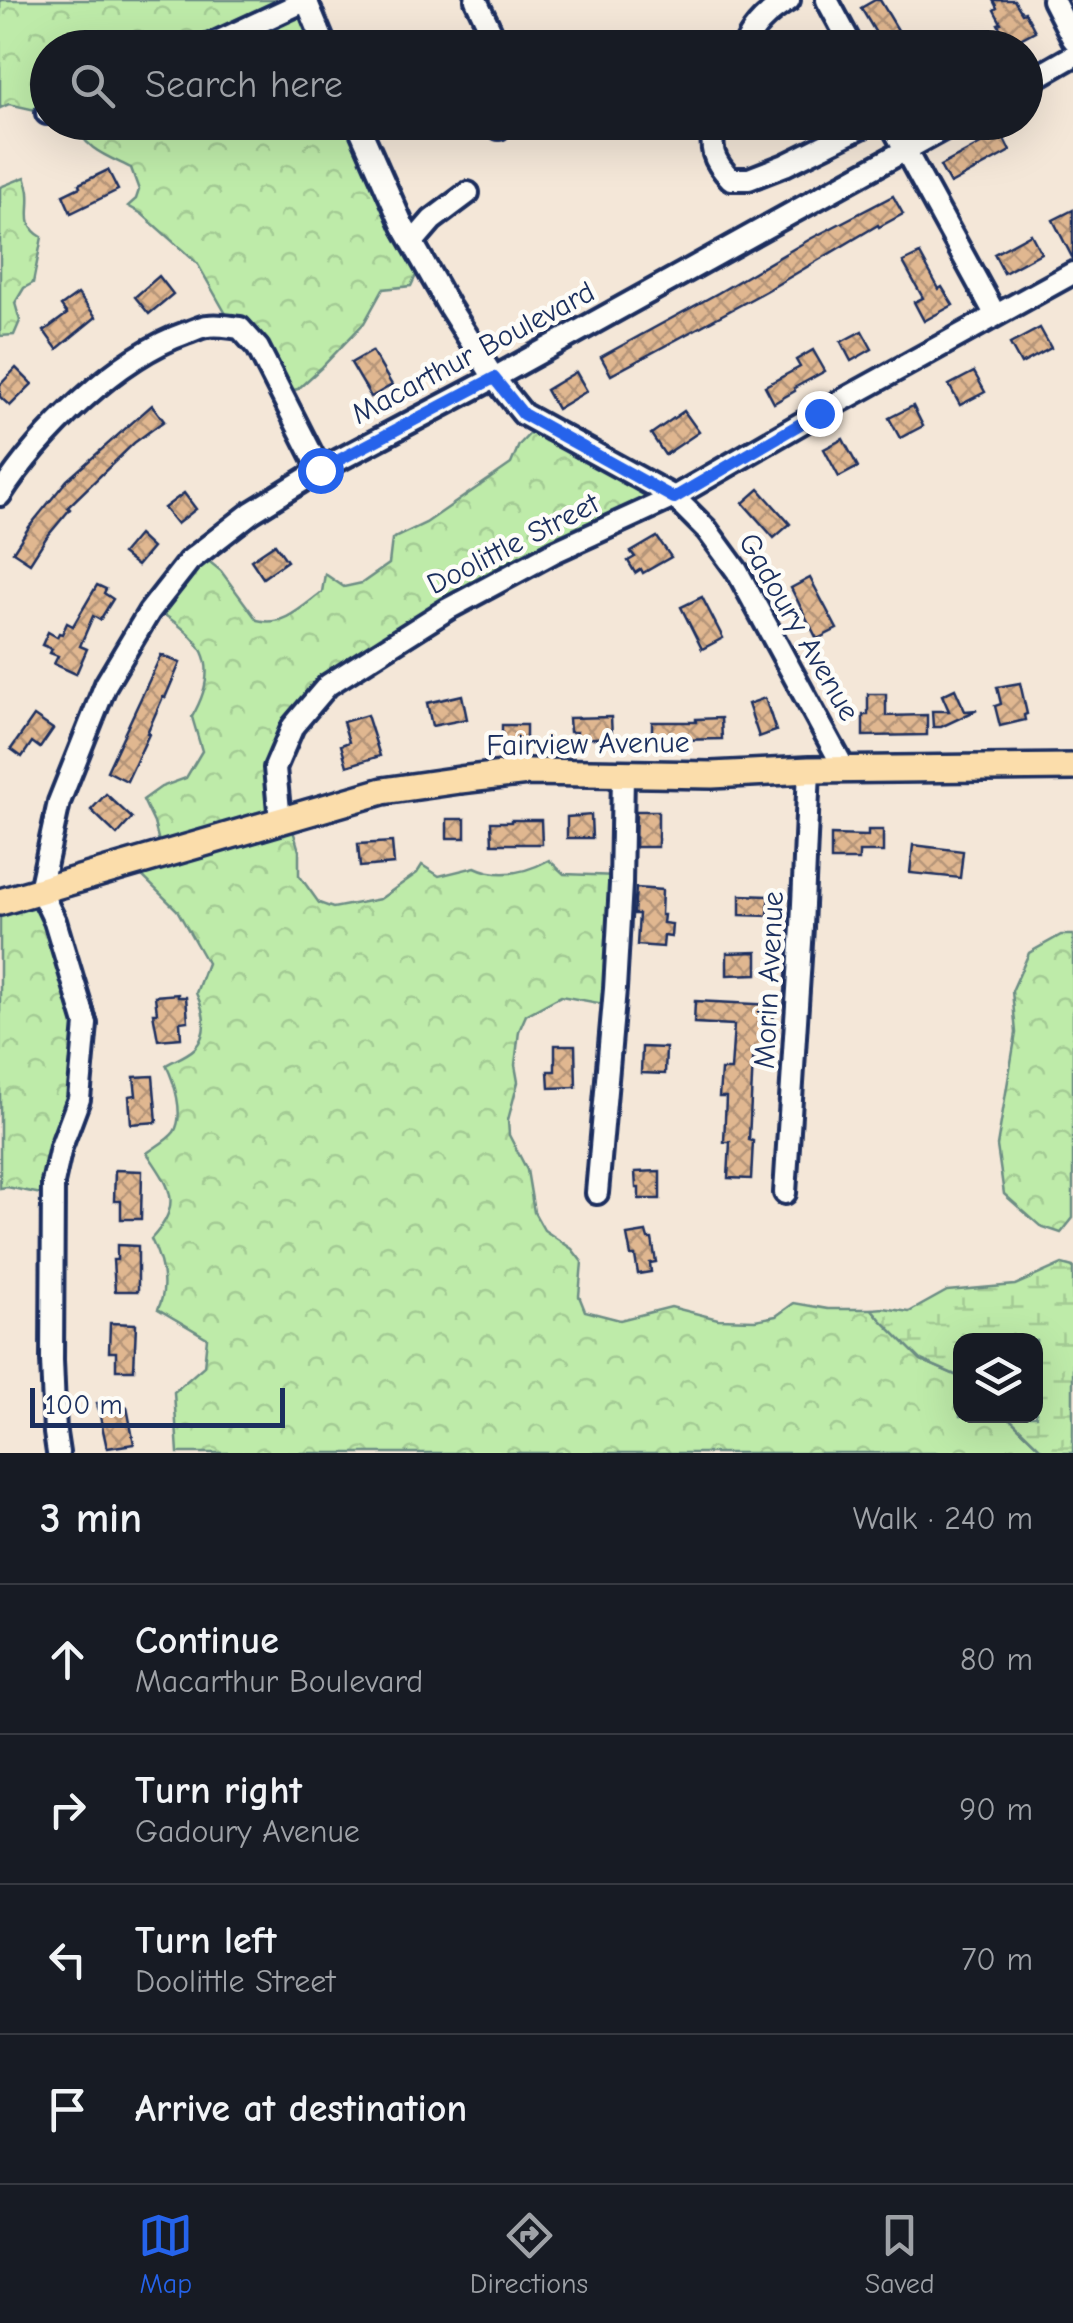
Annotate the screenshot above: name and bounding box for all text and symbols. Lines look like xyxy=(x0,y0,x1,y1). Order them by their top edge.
search box xyxy=(30,30,1043,140)
icon: search xyxy=(65,58,120,113)
text: Search here xyxy=(145,63,343,107)
street label: Macarthur Boulevard xyxy=(346,274,600,432)
route end xyxy=(797,391,843,437)
route start xyxy=(298,448,344,494)
street label: Doolittle Street xyxy=(421,485,606,602)
street label: Gadoury Avenue xyxy=(731,527,867,727)
street label: Fairview Avenue xyxy=(486,725,690,763)
street label: Morin Avenue xyxy=(747,890,791,1070)
map controls xyxy=(953,1333,1043,1423)
button: layers xyxy=(953,1333,1043,1423)
scale bar xyxy=(30,1383,285,1428)
text: 100 m xyxy=(45,1389,123,1421)
text: 3 min xyxy=(40,1494,142,1543)
text: Walk · 240 m xyxy=(853,1500,1033,1537)
text: Continue xyxy=(135,1619,279,1663)
icon: ahead xyxy=(40,1632,95,1687)
text: 80 m xyxy=(960,1641,1033,1678)
text: Macarthur Boulevard xyxy=(135,1663,423,1700)
text: Turn right xyxy=(135,1769,302,1813)
icon: right xyxy=(40,1782,95,1837)
text: 90 m xyxy=(959,1791,1033,1828)
text: Gadoury Avenue xyxy=(135,1813,360,1850)
text: Turn left xyxy=(135,1919,276,1963)
icon: left xyxy=(40,1932,95,1987)
text: 70 m xyxy=(961,1941,1033,1978)
text: Doolittle Street xyxy=(135,1963,335,2000)
icon: arrive xyxy=(40,2082,95,2137)
text: Arrive at destination xyxy=(135,2087,467,2131)
tab: Map xyxy=(138,2208,193,2300)
tab: Directions xyxy=(470,2208,588,2300)
tab: Saved xyxy=(865,2208,935,2300)

